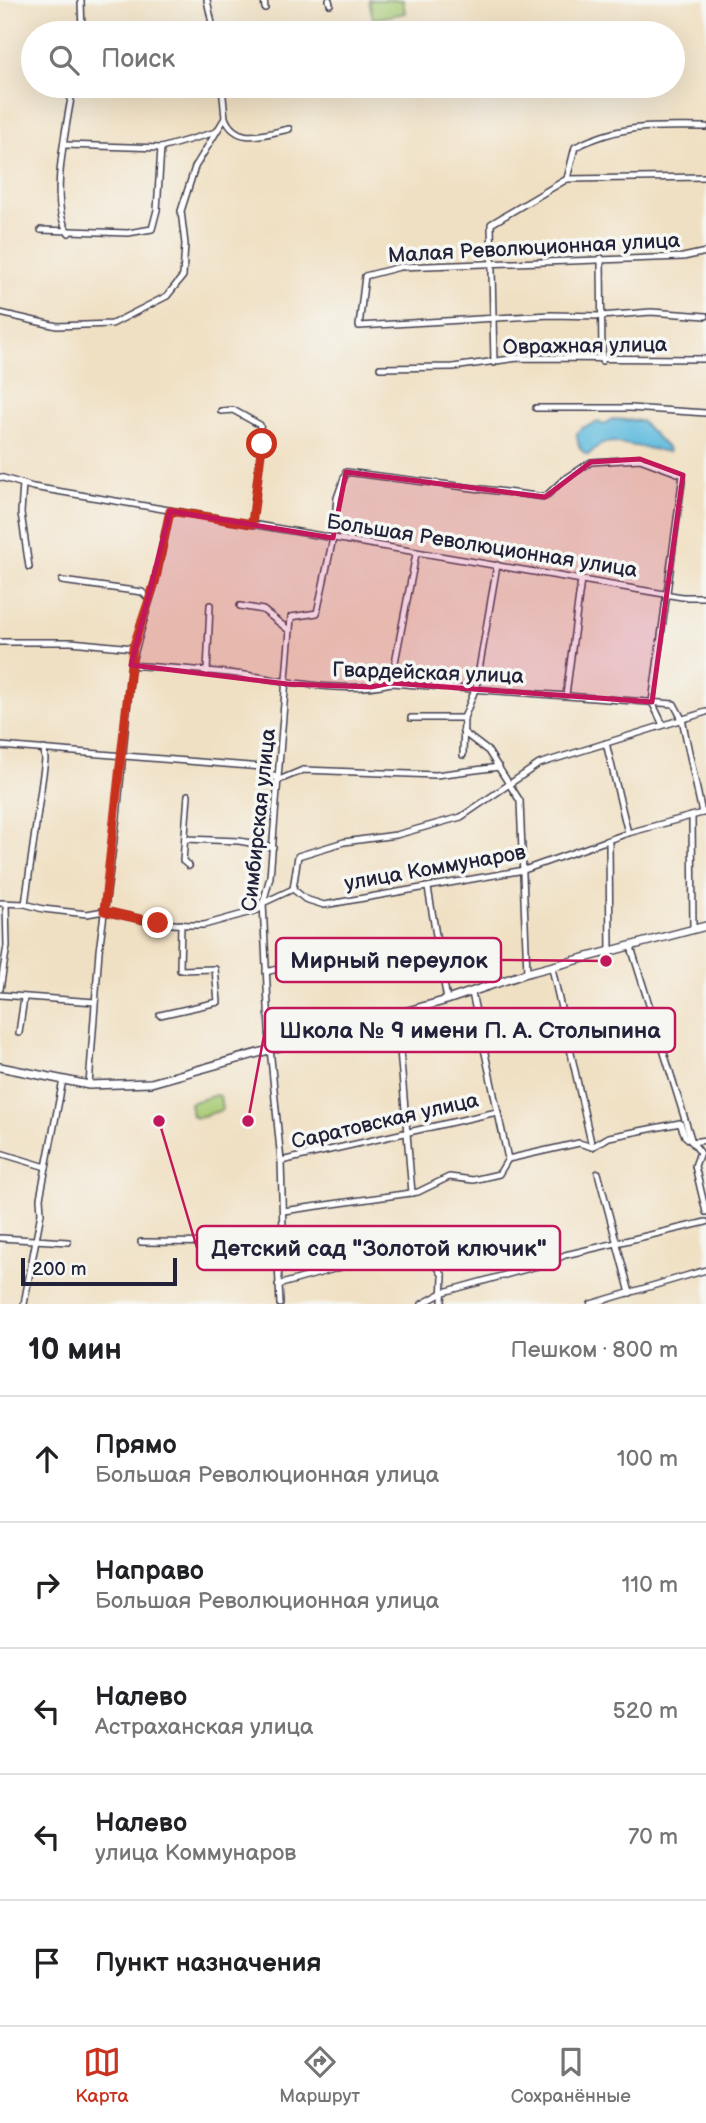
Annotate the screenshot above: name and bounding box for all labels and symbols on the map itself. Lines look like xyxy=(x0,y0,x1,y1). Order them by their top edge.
street label: Малая Революционная улица xyxy=(387,228,681,268)
street label: Овражная улица xyxy=(502,332,668,360)
route start xyxy=(246,428,277,459)
street label: Большая Революционная улица xyxy=(325,509,640,583)
street label: Гвардейская улица xyxy=(332,657,525,689)
street label: Симбирская улица xyxy=(237,727,281,913)
street label: улица Коммунаров xyxy=(342,840,528,896)
route end xyxy=(142,907,173,938)
callout: Мирный переулок xyxy=(276,938,501,982)
text: Мирный переулок xyxy=(290,947,488,975)
callout: Школа № 9 имени П. А. Столыпина xyxy=(265,1008,675,1052)
text: Школа № 9 имени П. А. Столыпина xyxy=(279,1017,661,1045)
street label: Саратовская улица xyxy=(289,1087,481,1155)
callout: Детский сад "Золотой ключик" xyxy=(197,1226,560,1270)
text: Детский сад "Золотой ключик" xyxy=(211,1235,547,1263)
scale bar xyxy=(21,1255,177,1287)

